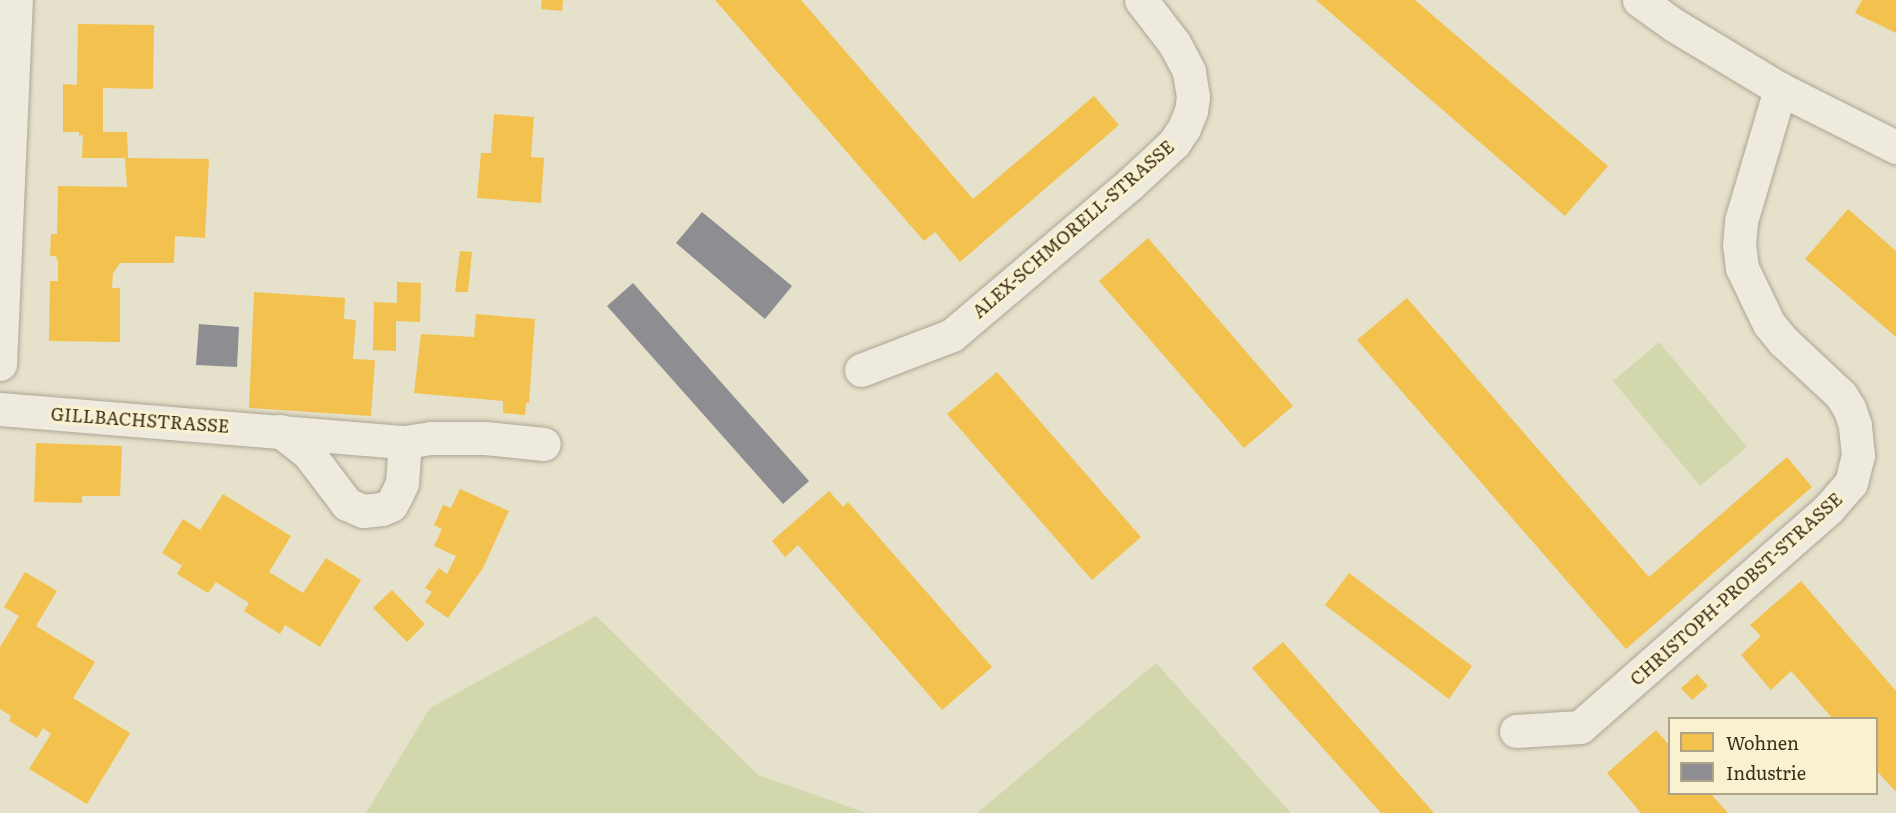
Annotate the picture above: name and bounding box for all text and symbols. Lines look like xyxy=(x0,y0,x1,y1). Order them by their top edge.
street label: ALEX-SCHMORELL-STRASSE xyxy=(968,136,1178,322)
street label: GILLBACHSTRASSE xyxy=(50,403,230,437)
street label: CHRISTOPH-PROBST-STRASSE xyxy=(1626,488,1846,690)
legend xyxy=(1668,717,1878,795)
text: Wohnen xyxy=(1726,729,1799,756)
text: Industrie xyxy=(1726,759,1806,786)

